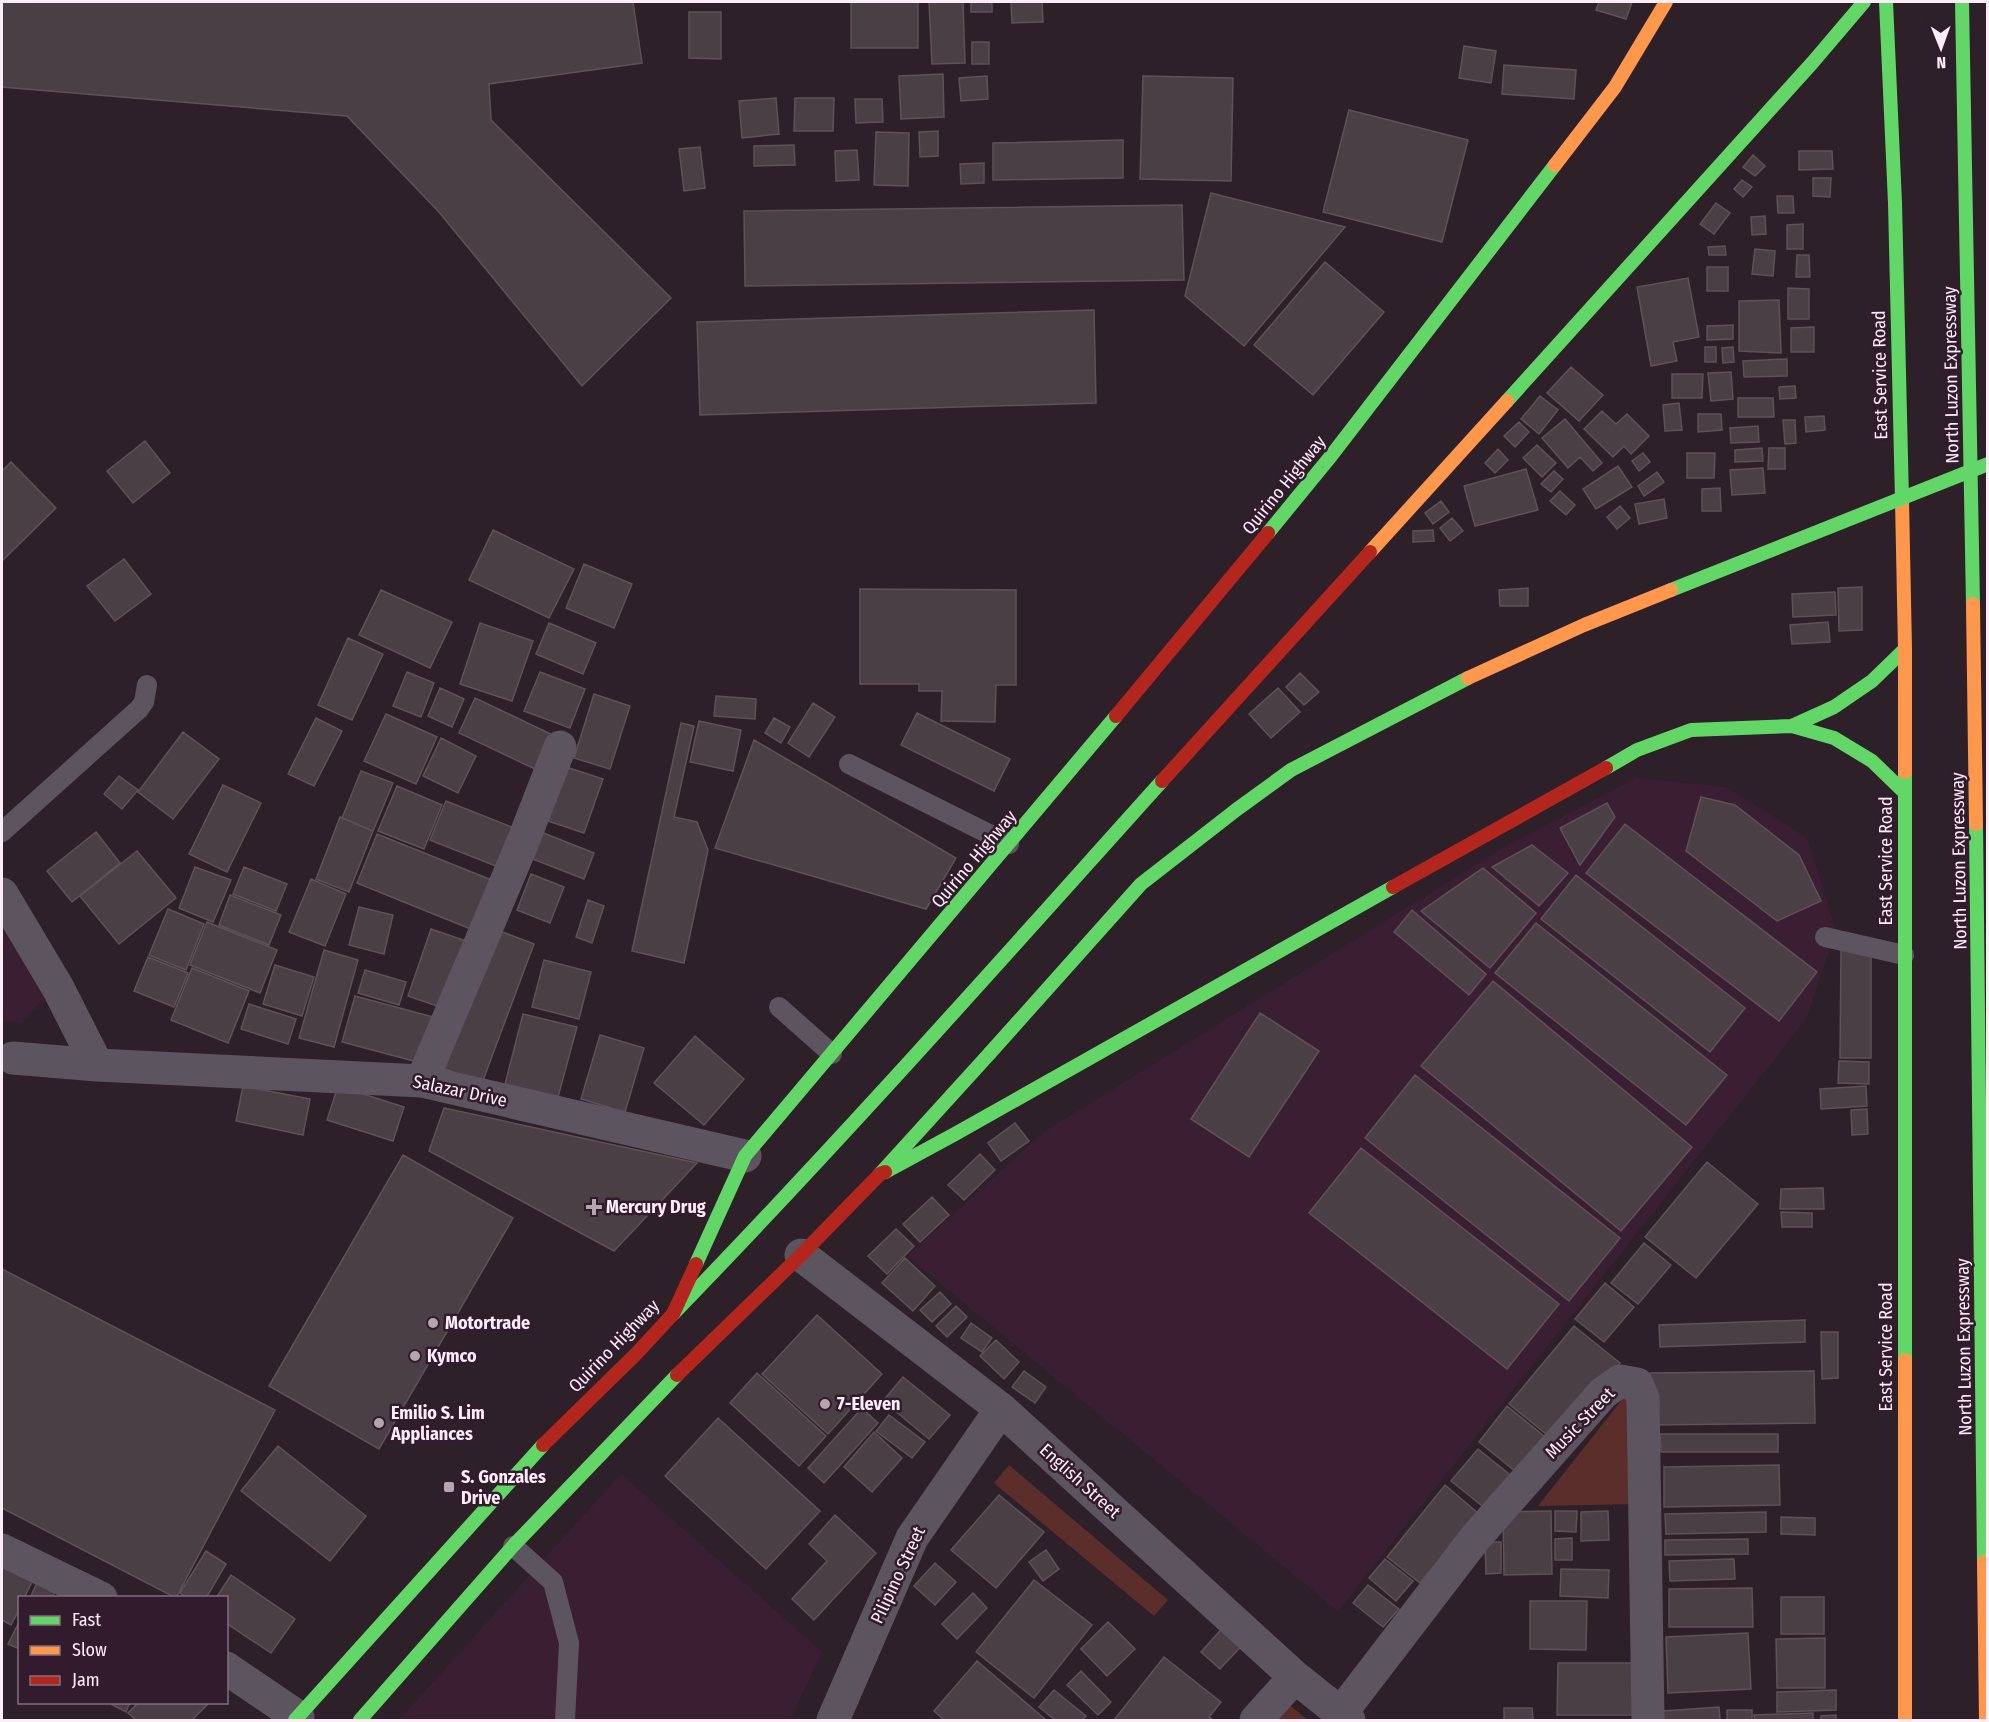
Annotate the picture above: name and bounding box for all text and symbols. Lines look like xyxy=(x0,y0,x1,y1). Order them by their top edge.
north arrow xyxy=(1911,18,1971,78)
text: N xyxy=(1936,53,1946,72)
street label: North Luzon Expressway xyxy=(1938,286,1964,464)
street label: East Service Road xyxy=(1868,310,1892,440)
street label: Quirino Highway xyxy=(1237,431,1331,539)
street label: North Luzon Expressway xyxy=(1946,772,1972,950)
street label: East Service Road xyxy=(1875,796,1897,926)
street label: Quirino Highway xyxy=(927,806,1021,912)
street label: Salazar Drive xyxy=(411,1070,509,1112)
place label: Mercury Drug xyxy=(606,1196,706,1218)
marker: Mercury Drug xyxy=(587,1200,601,1214)
street label: North Luzon Expressway xyxy=(1951,1258,1977,1436)
street label: East Service Road xyxy=(1875,1282,1897,1412)
street label: Quirino Highway xyxy=(564,1295,664,1397)
place label: Motortrade xyxy=(445,1312,530,1334)
marker: Motortrade xyxy=(426,1316,440,1330)
place label: Kymco xyxy=(427,1345,477,1367)
marker: Kymco xyxy=(408,1349,422,1363)
street label: Music Street xyxy=(1541,1383,1619,1463)
place label: 7-Eleven xyxy=(837,1393,900,1415)
marker: 7-Eleven xyxy=(818,1397,832,1411)
place label: Emilio S. Lim Appliances xyxy=(390,1402,485,1445)
marker: Emilio S. Lim Appliances xyxy=(372,1416,386,1430)
street label: English Street xyxy=(1035,1439,1125,1523)
place label: S. Gonzales Drive xyxy=(461,1466,546,1509)
marker: S. Gonzales Drive xyxy=(442,1480,456,1494)
street label: Pilipino Street xyxy=(866,1523,930,1627)
legend xyxy=(18,1596,228,1704)
text: Fast xyxy=(72,1609,101,1631)
text: Slow xyxy=(72,1639,107,1661)
text: Jam xyxy=(72,1669,100,1691)

